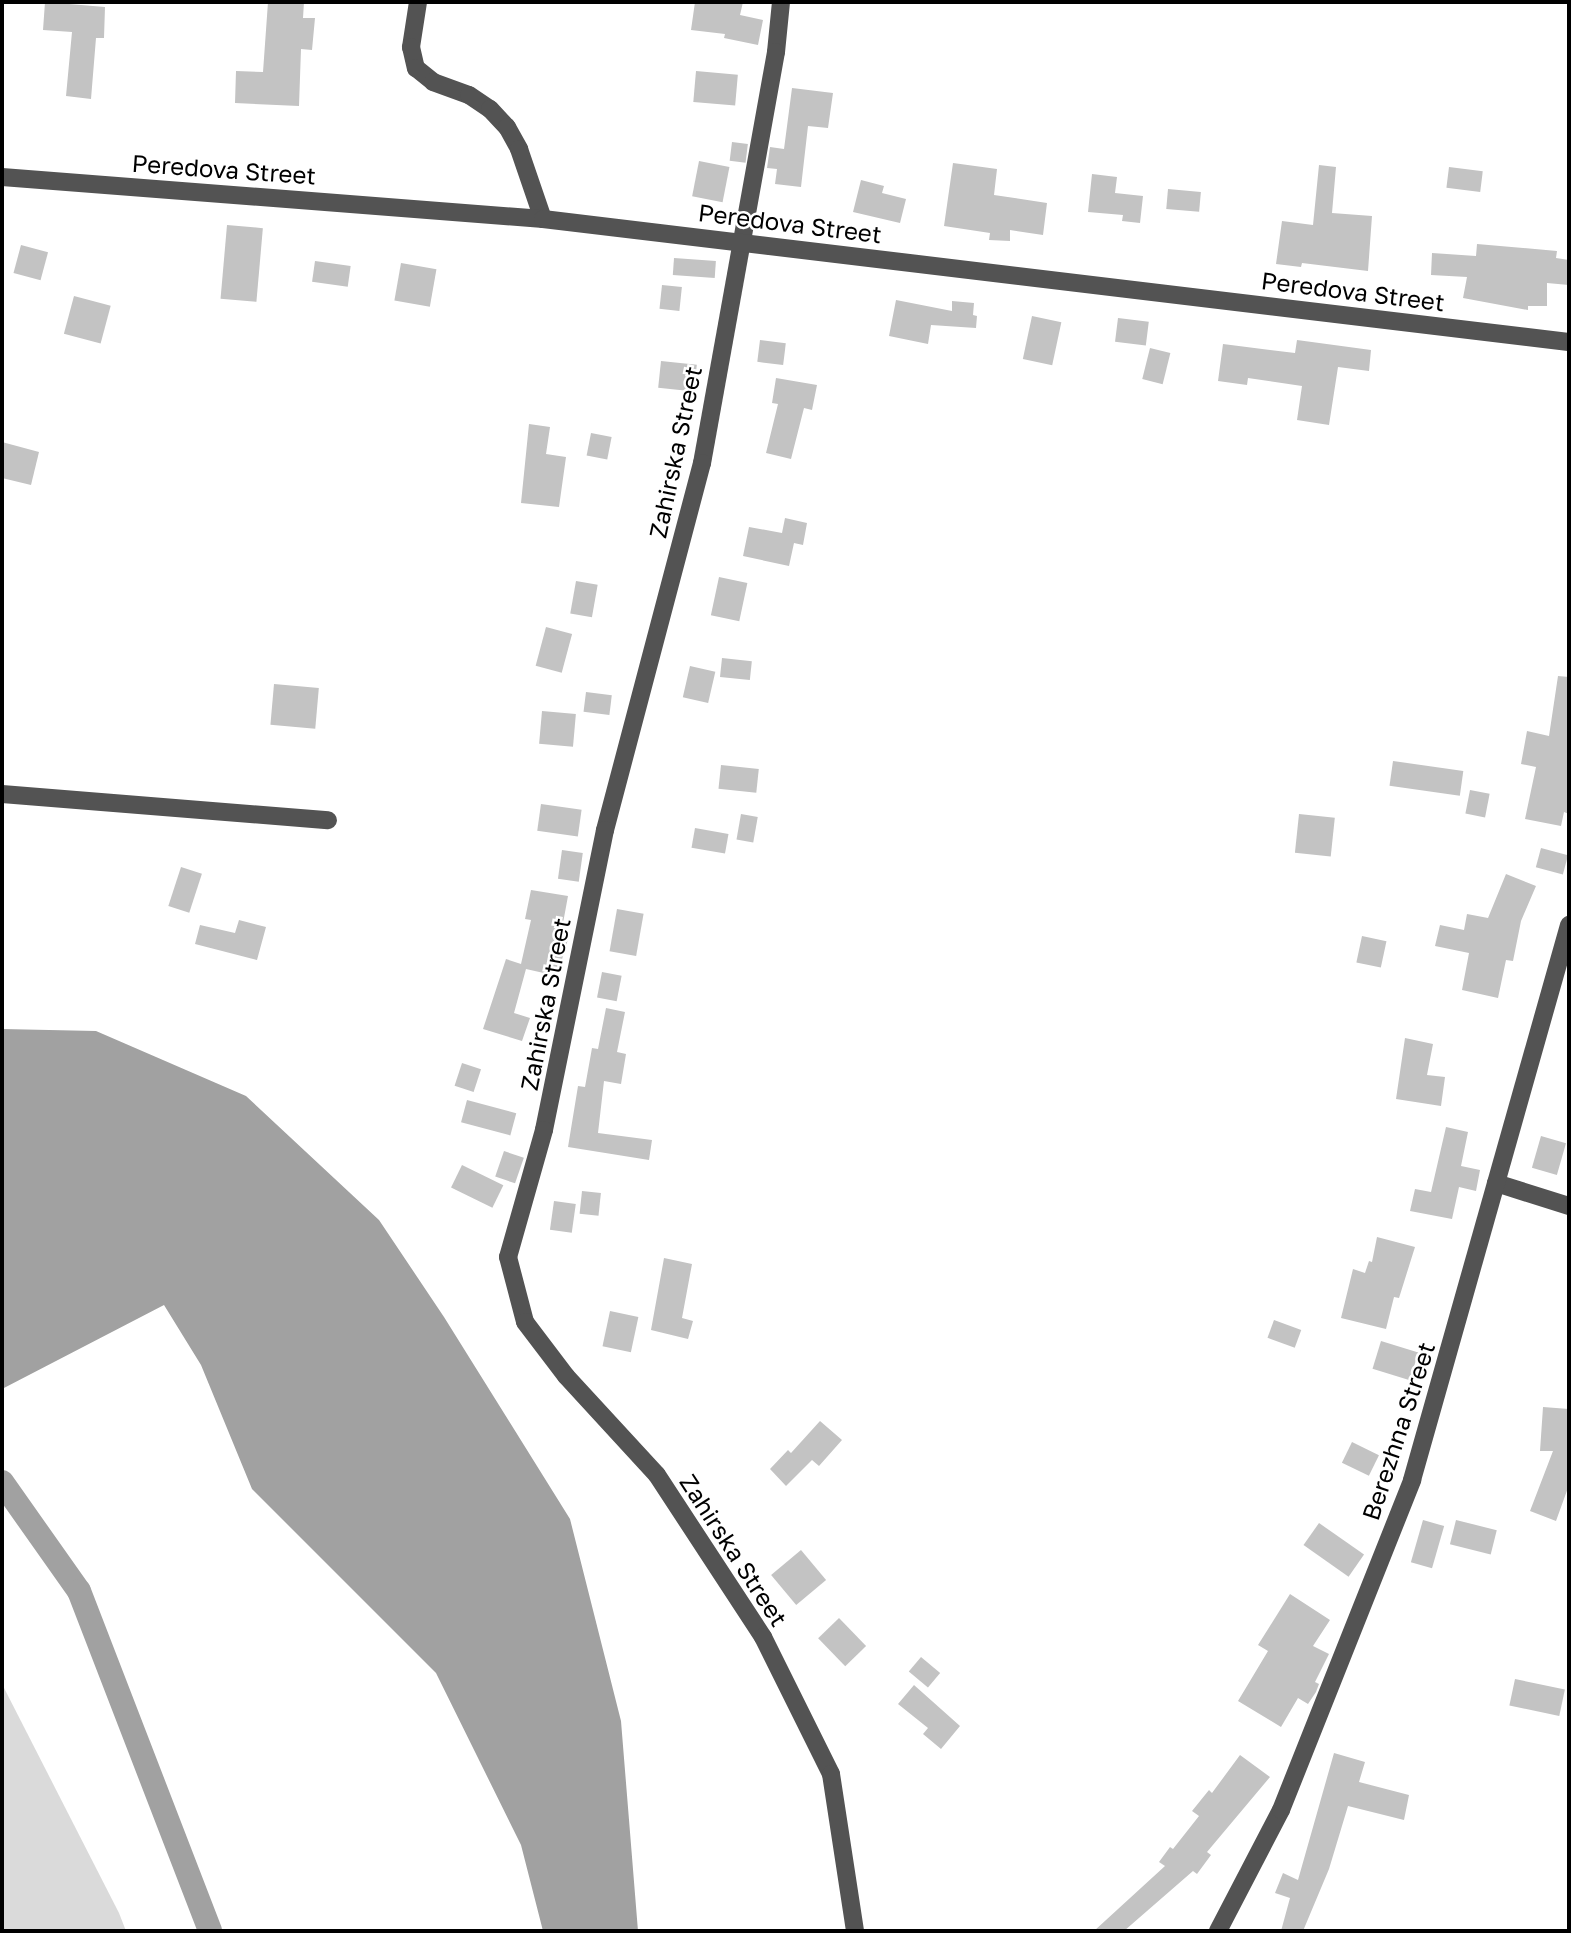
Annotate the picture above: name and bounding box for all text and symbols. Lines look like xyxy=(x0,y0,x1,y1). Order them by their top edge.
street label: Peredova Street xyxy=(131,148,317,190)
street label: Peredova Street xyxy=(697,197,883,249)
street label: Peredova Street xyxy=(1260,265,1446,317)
street label: Zahirska Street xyxy=(643,363,707,541)
street label: Zahirska Street xyxy=(514,915,576,1093)
street label: Berezhna Street xyxy=(1356,1338,1440,1524)
street label: Zahirska Street xyxy=(674,1469,794,1631)

